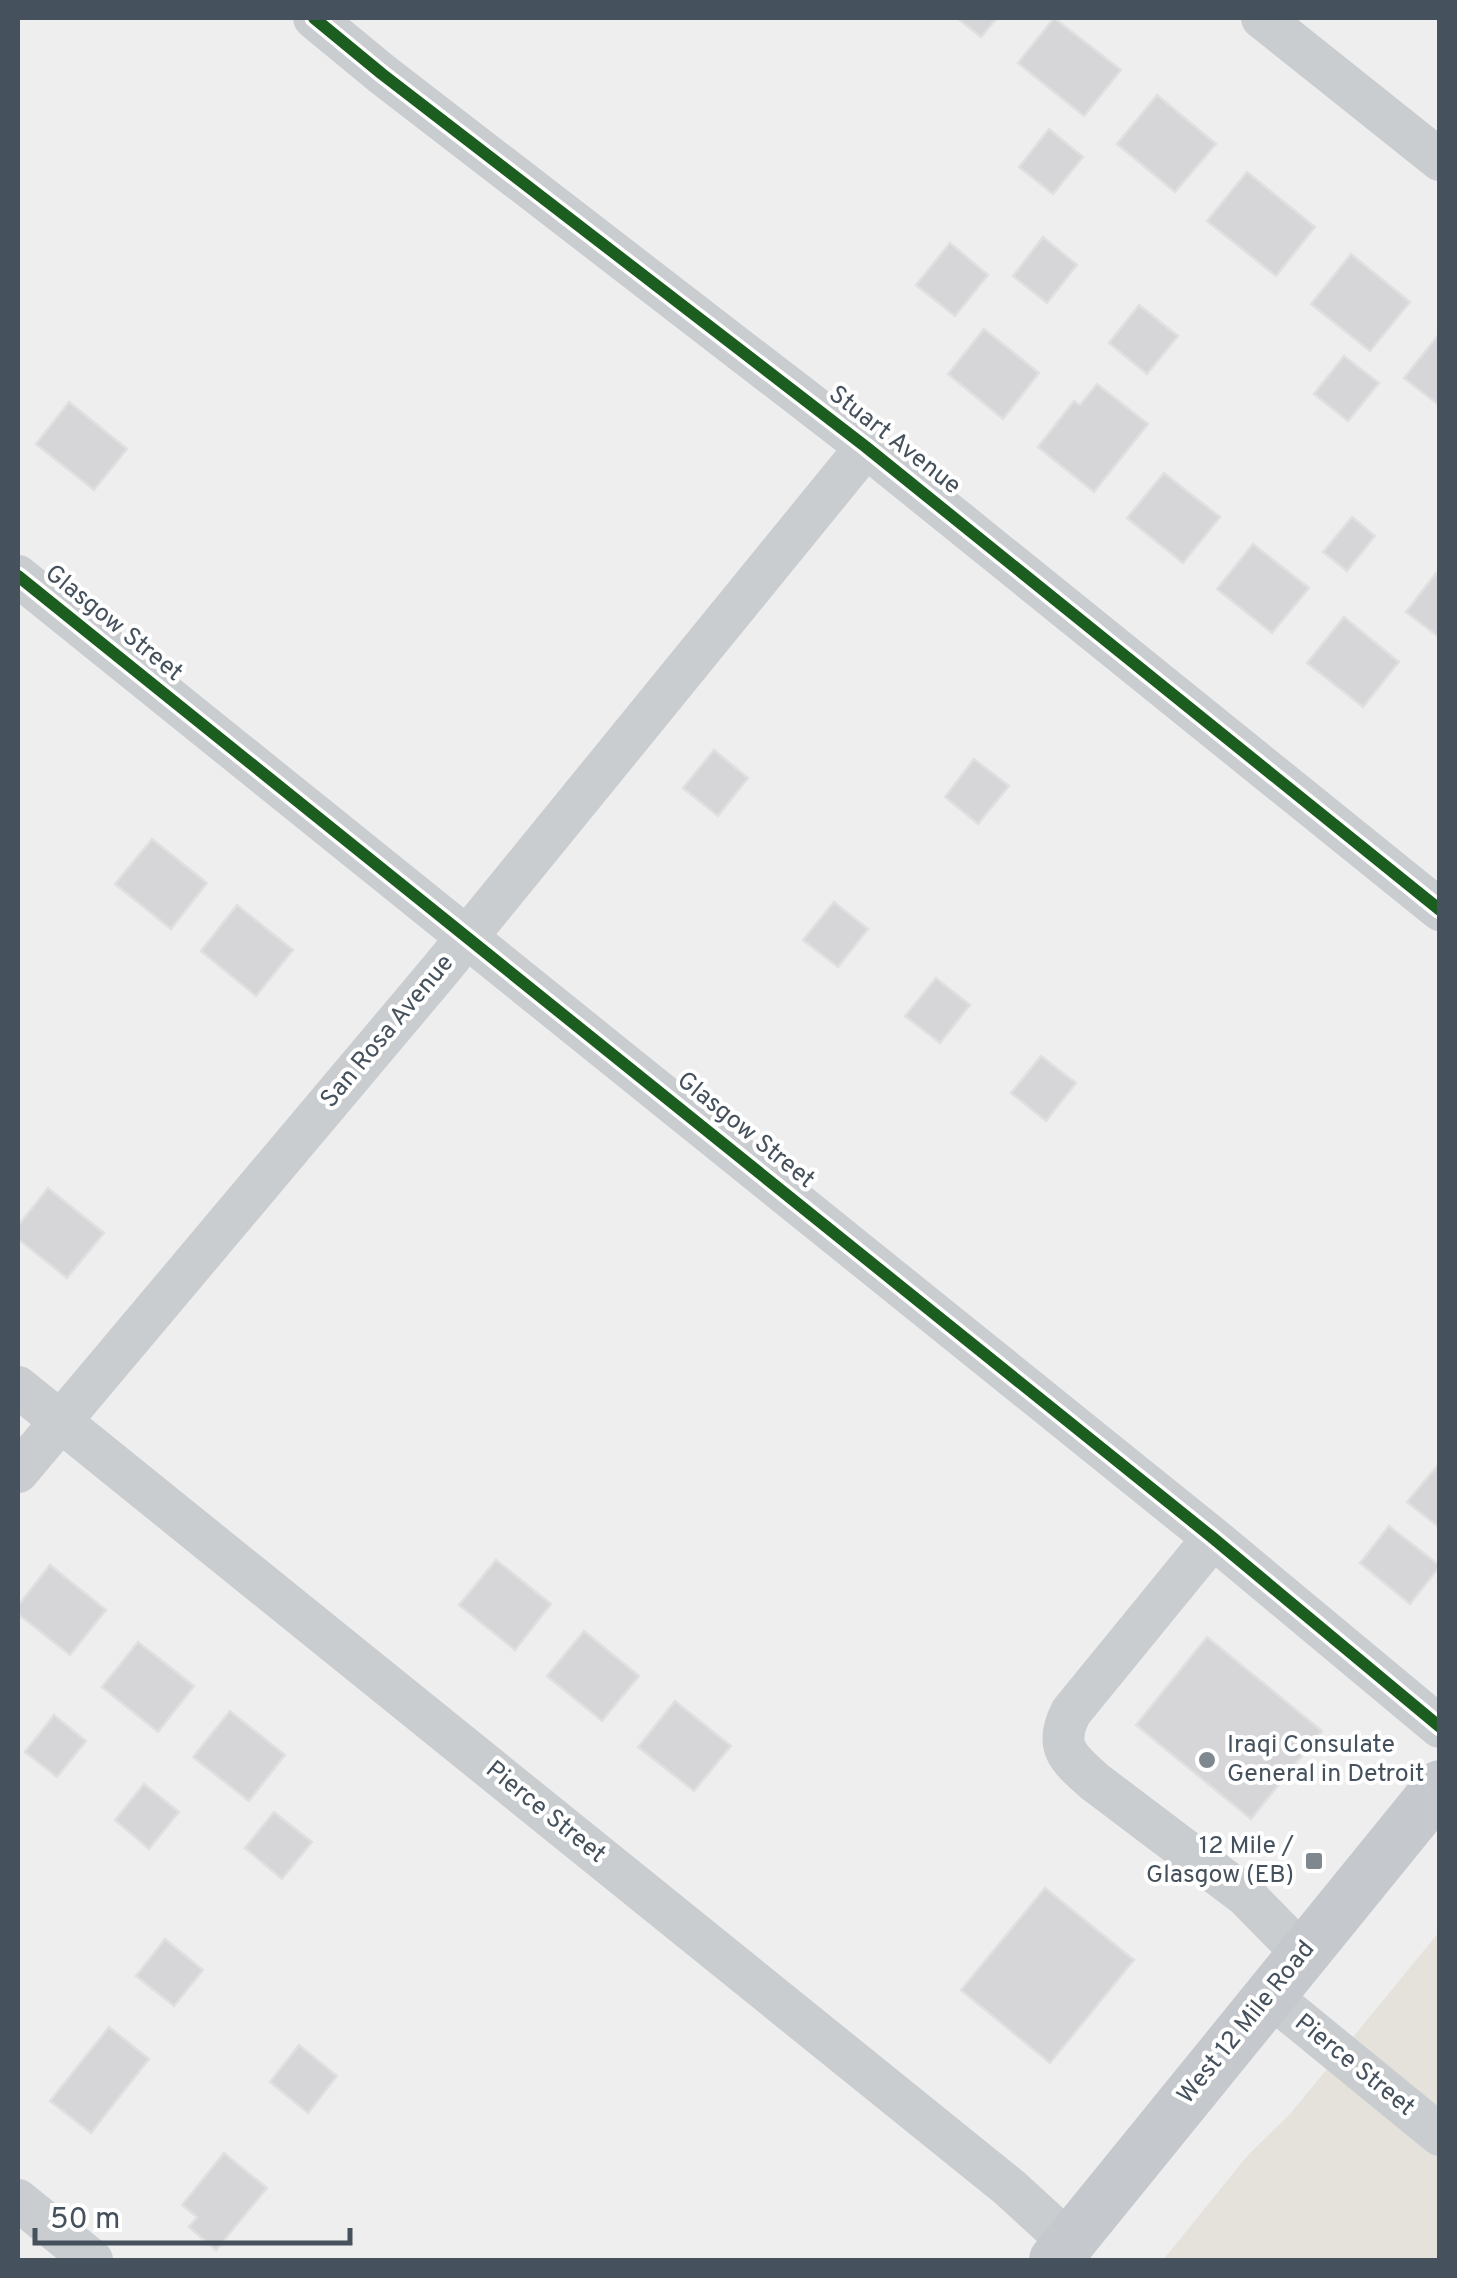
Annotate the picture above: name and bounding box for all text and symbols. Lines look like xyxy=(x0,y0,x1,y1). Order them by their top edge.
street label: Stuart Avenue xyxy=(821,379,967,503)
street label: Glasgow Street xyxy=(37,559,189,689)
street label: San Rosa Avenue xyxy=(314,948,462,1116)
street label: Glasgow Street xyxy=(669,1066,821,1196)
place label: Iraqi Consulate General in Detroit xyxy=(1227,1730,1424,1791)
marker: Iraqi Consulate General in Detroit xyxy=(1196,1749,1218,1771)
street label: Pierce Street xyxy=(478,1755,612,1871)
place label: 12 Mile / Glasgow (EB) xyxy=(1146,1831,1294,1892)
marker: 12 Mile / Glasgow (EB) xyxy=(1303,1850,1325,1872)
street label: West 12 Mile Road xyxy=(1171,1935,1323,2111)
street label: Pierce Street xyxy=(1287,2008,1421,2124)
scale bar xyxy=(35,2183,350,2245)
text: 50 m xyxy=(50,2202,120,2239)

